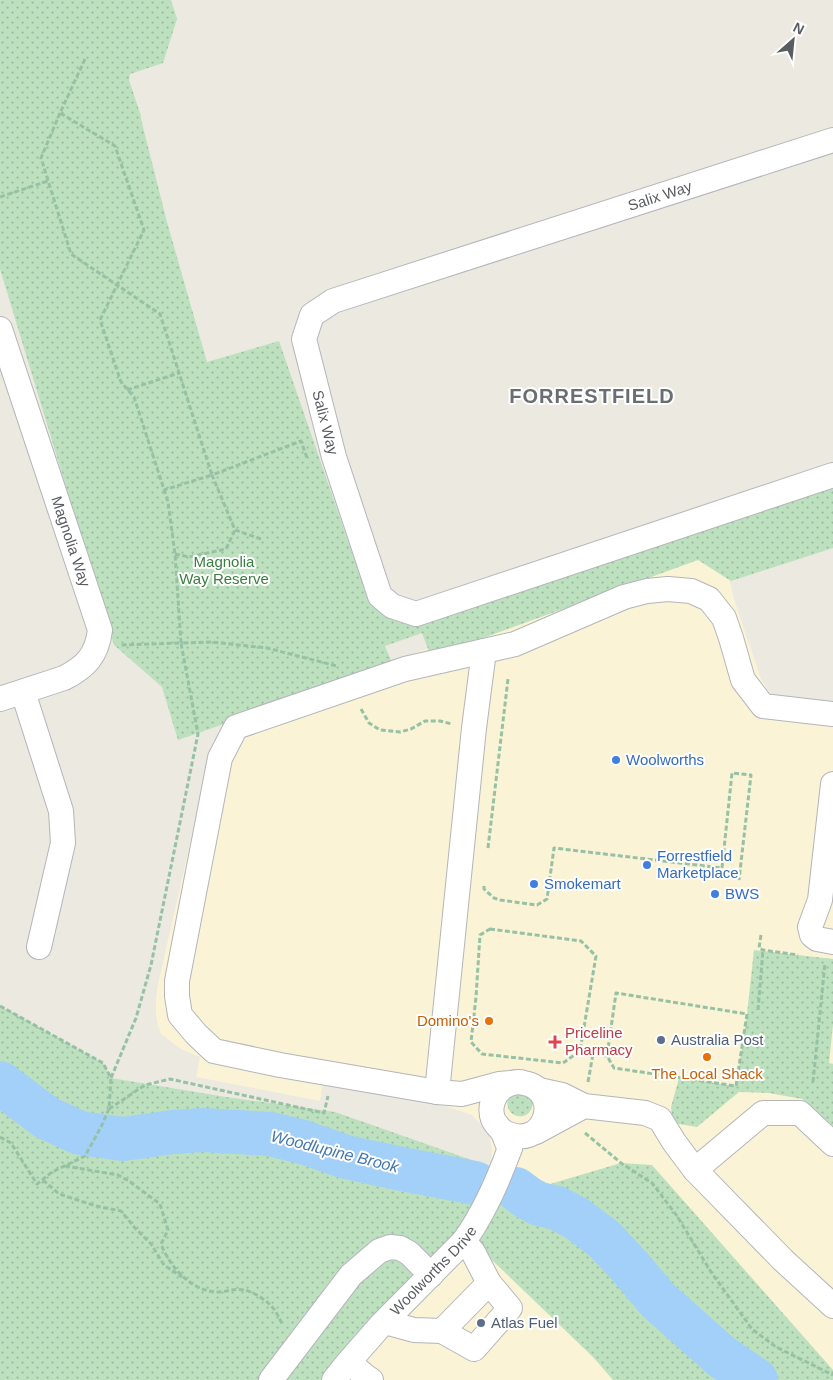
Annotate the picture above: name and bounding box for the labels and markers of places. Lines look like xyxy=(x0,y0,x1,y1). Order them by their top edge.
place label: Woolworths xyxy=(626,751,704,768)
marker: Woolworths xyxy=(610,754,622,766)
place label: Forrestfield Marketplace xyxy=(657,847,739,881)
marker: Forrestfield Marketplace xyxy=(641,859,653,871)
place label: Smokemart xyxy=(544,875,622,892)
marker: Smokemart xyxy=(528,878,540,890)
place label: BWS xyxy=(725,885,759,902)
marker: BWS xyxy=(709,888,721,900)
place label: Domino's xyxy=(417,1012,479,1029)
marker: Domino's xyxy=(483,1015,495,1027)
place label: Priceline Pharmacy xyxy=(565,1024,633,1058)
place label: Australia Post xyxy=(671,1031,764,1048)
marker: Australia Post xyxy=(655,1034,667,1046)
marker: Priceline Pharmacy xyxy=(549,1036,561,1048)
marker: The Local Shack xyxy=(701,1051,713,1063)
place label: The Local Shack xyxy=(651,1065,763,1082)
place label: Atlas Fuel xyxy=(491,1314,558,1331)
marker: Atlas Fuel xyxy=(475,1317,487,1329)

